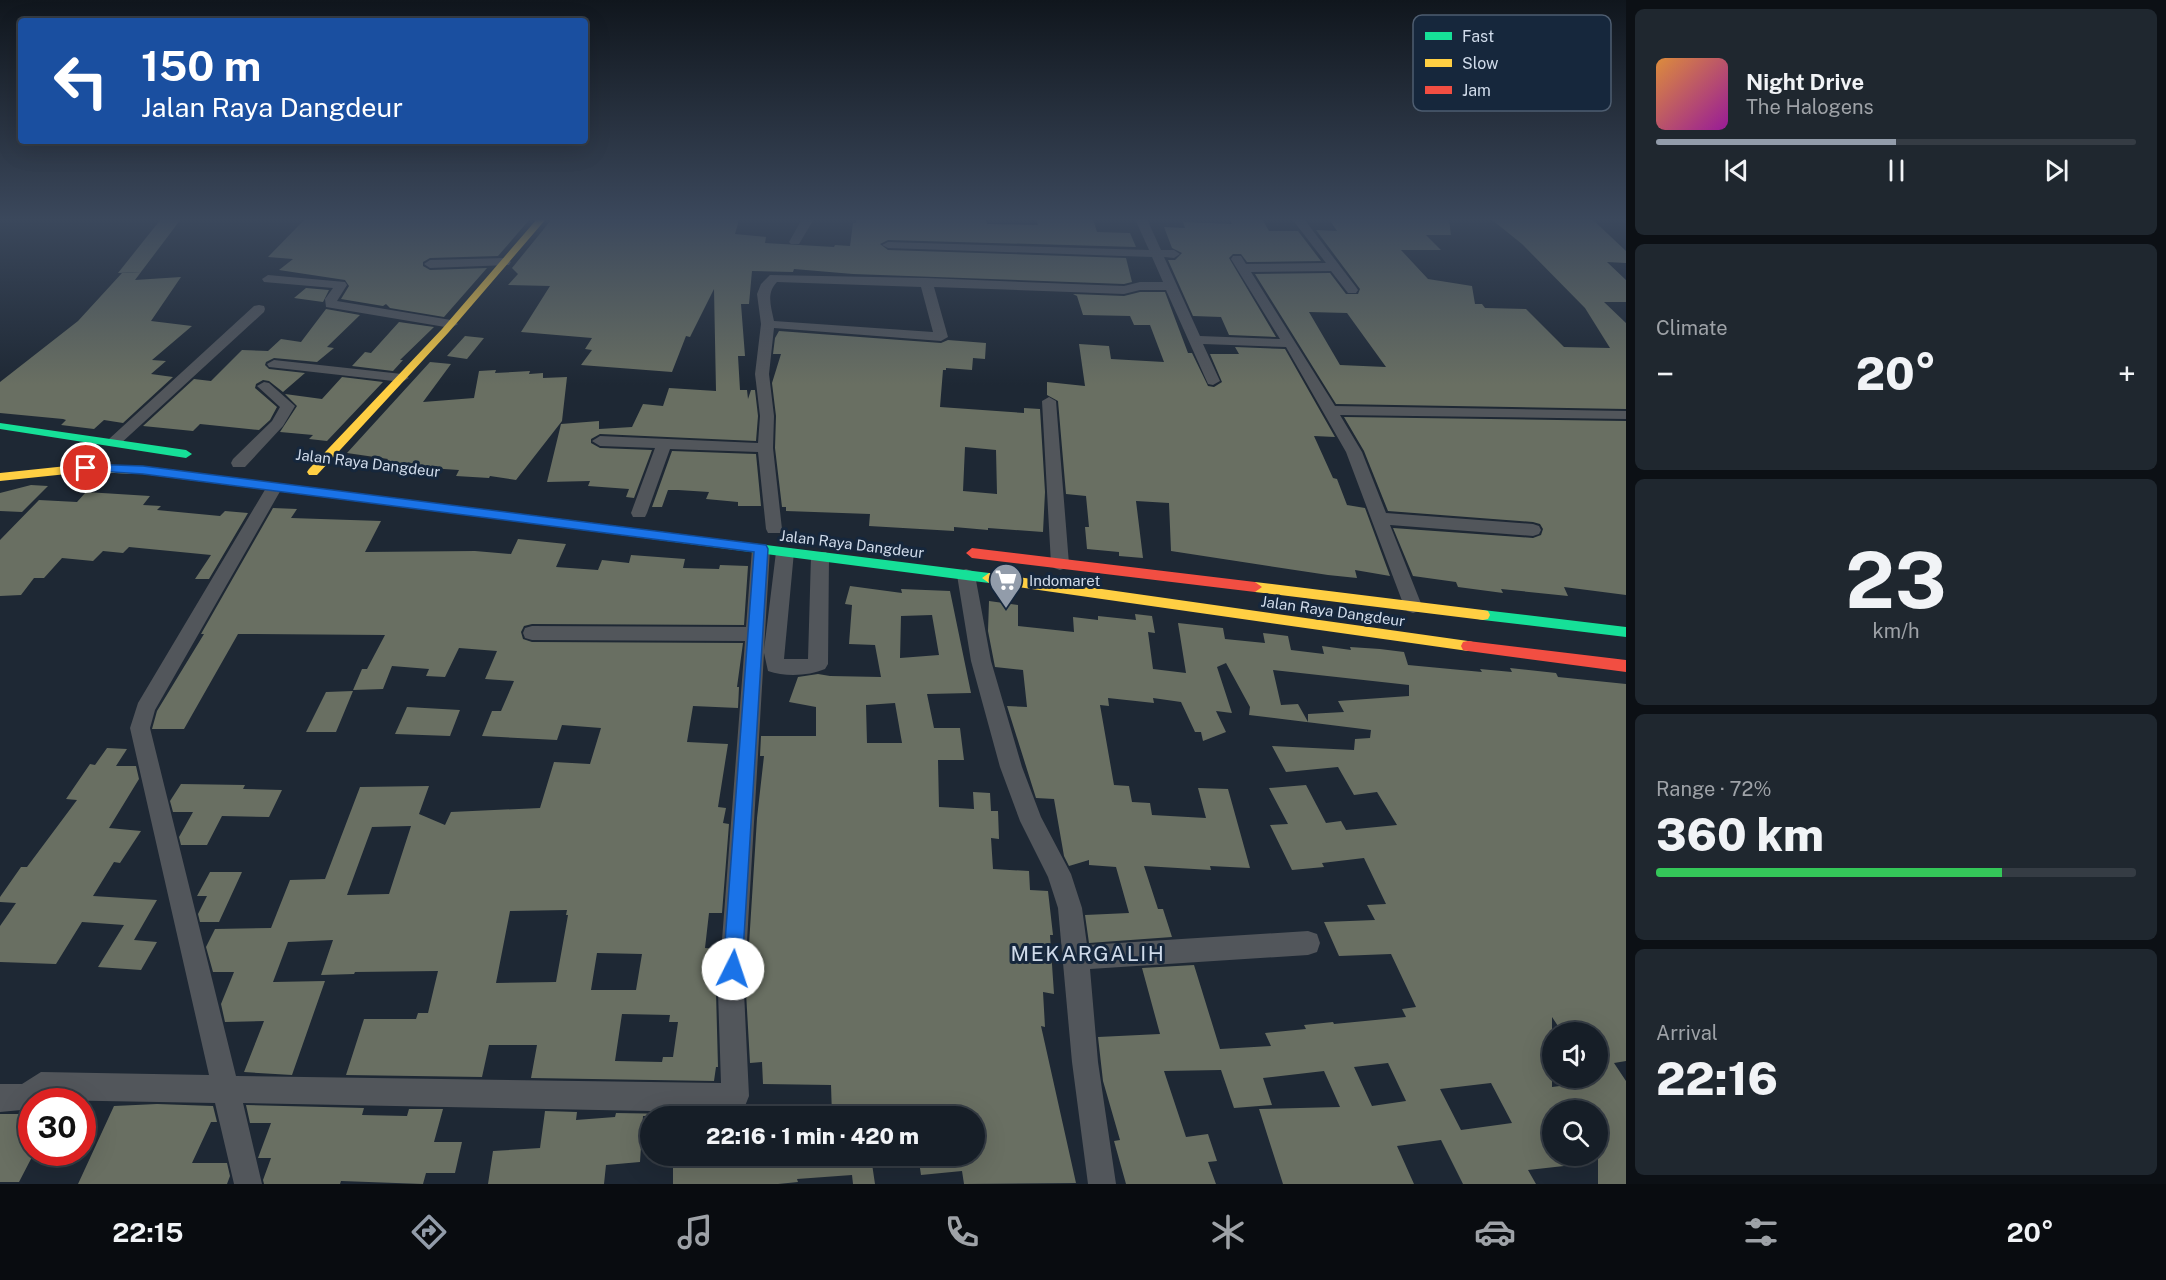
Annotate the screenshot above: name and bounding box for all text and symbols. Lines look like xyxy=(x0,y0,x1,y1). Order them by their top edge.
legend xyxy=(1413,15,1611,111)
text: Fast xyxy=(1462,27,1494,46)
text: 150 m xyxy=(141,41,261,90)
icon: left xyxy=(42,42,120,120)
text: Slow xyxy=(1462,54,1499,73)
text: Night Drive xyxy=(1746,69,1864,95)
text: Jam xyxy=(1462,81,1491,100)
text: Jalan Raya Dangdeur xyxy=(141,91,403,123)
text: The Halogens xyxy=(1746,95,1874,119)
icon: previous xyxy=(1720,154,1753,187)
icon: pause xyxy=(1880,154,1913,187)
icon: next xyxy=(2040,154,2073,187)
text: Climate xyxy=(1656,316,1728,340)
text: 20° xyxy=(1856,347,1936,400)
text: − xyxy=(1656,355,1674,393)
text: + xyxy=(2118,355,2136,393)
pin xyxy=(60,442,111,493)
street label: Jalan Raya Dangdeur xyxy=(295,446,441,480)
icon: arrive xyxy=(69,451,102,484)
street label: Jalan Raya Dangdeur xyxy=(779,527,925,561)
text: 23 xyxy=(1845,534,1947,626)
supermarket icon: Indomaret xyxy=(988,562,1024,609)
place label: Indomaret xyxy=(1029,572,1100,589)
street label: Jalan Raya Dangdeur xyxy=(1260,592,1406,630)
text: km/h xyxy=(1872,619,1920,643)
text: Range · 72% xyxy=(1656,777,1772,801)
text: 360 km xyxy=(1656,808,1824,861)
position arrow xyxy=(701,937,765,1001)
district label: MEKARGALIH xyxy=(1011,941,1165,966)
text: Arrival xyxy=(1656,1021,1718,1045)
map controls xyxy=(1542,1022,1608,1166)
button: sound xyxy=(1542,1022,1608,1088)
text: 22:16 xyxy=(1656,1052,1778,1105)
speed limit sign: 30 xyxy=(18,1088,96,1166)
button: search xyxy=(1542,1100,1608,1166)
text: 22:16 · 1 min · 420 m xyxy=(706,1123,919,1149)
icon: directions xyxy=(408,1211,450,1253)
icon: music xyxy=(674,1211,716,1253)
icon: phone xyxy=(941,1211,983,1253)
icon: climate xyxy=(1207,1211,1249,1253)
icon: car xyxy=(1474,1211,1516,1253)
icon: filters xyxy=(1740,1211,1782,1253)
text: 22:15 xyxy=(112,1216,184,1248)
text: 20° xyxy=(2006,1216,2054,1248)

